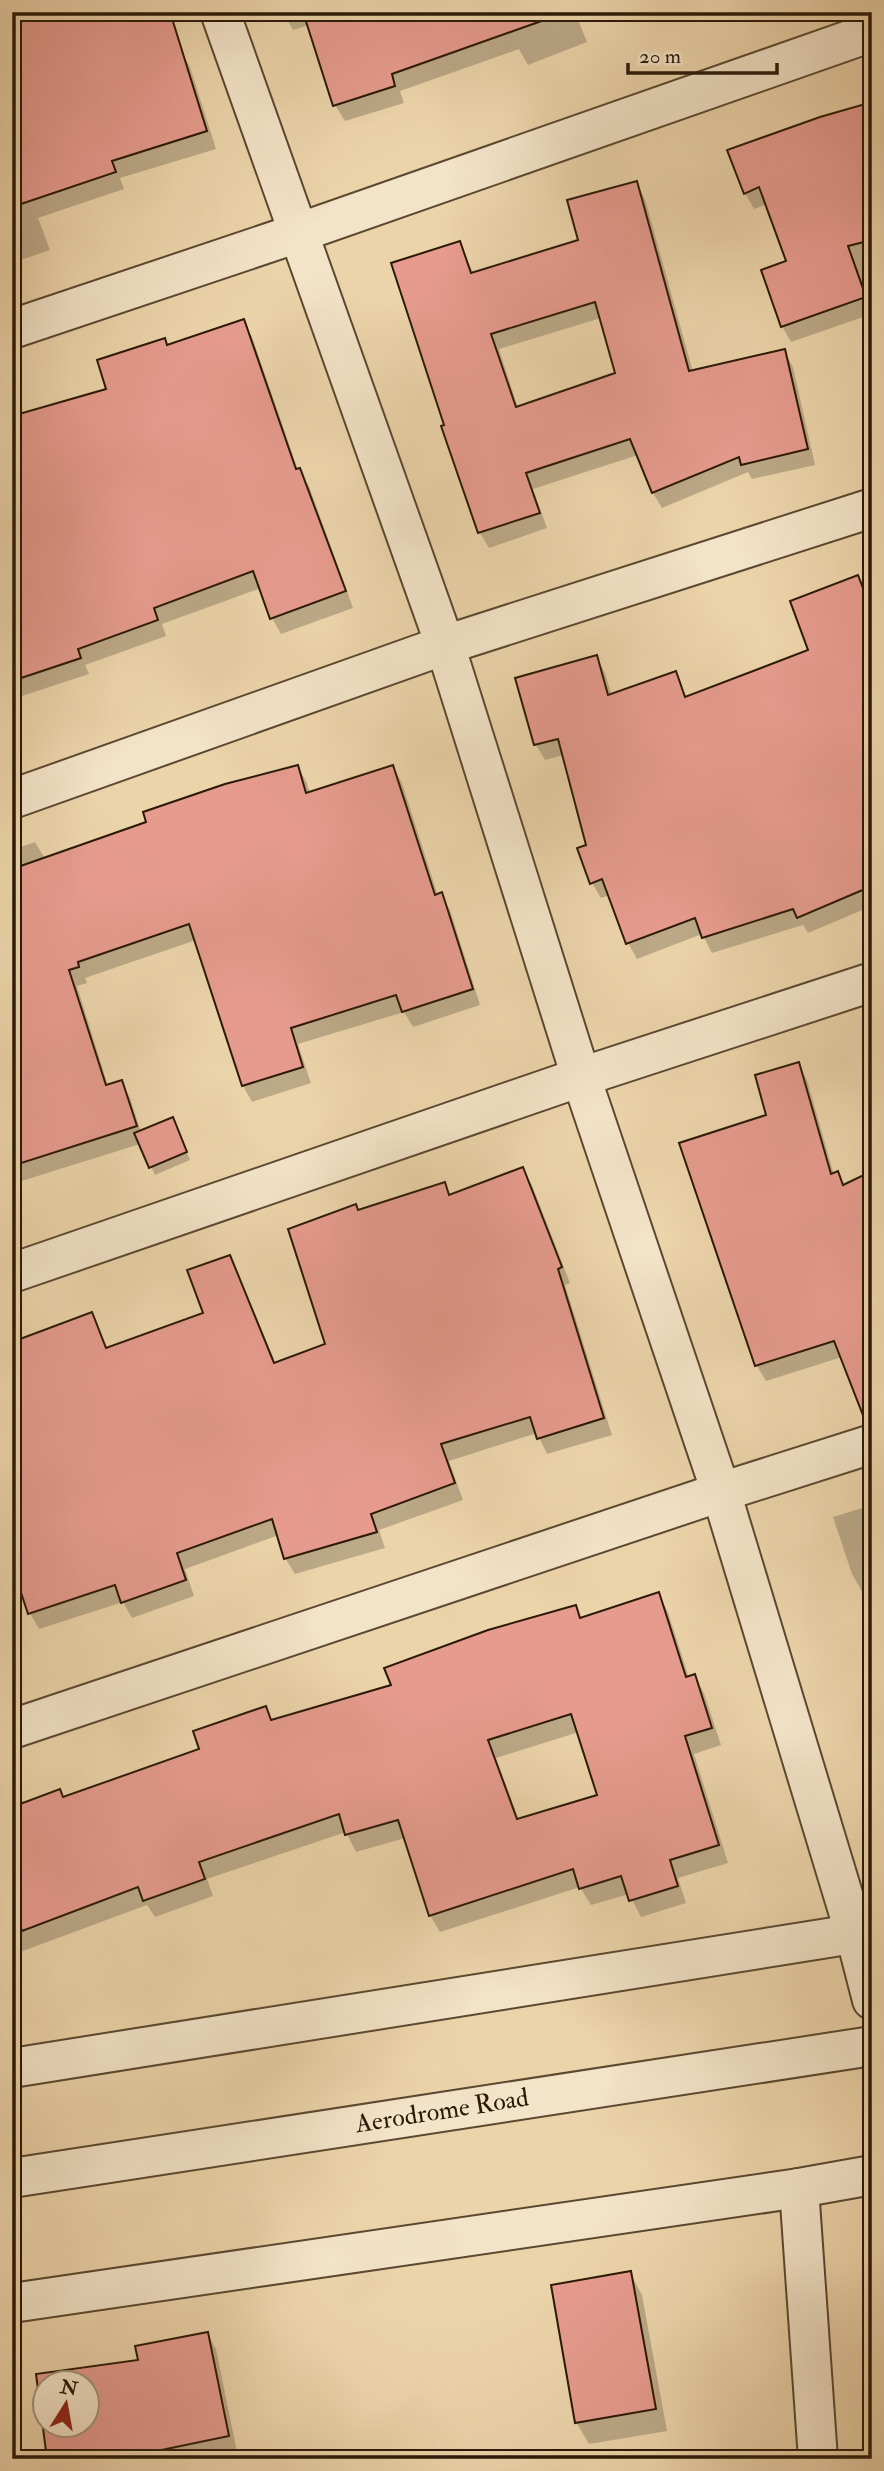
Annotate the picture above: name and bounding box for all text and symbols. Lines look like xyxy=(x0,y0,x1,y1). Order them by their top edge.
scale bar xyxy=(628,32,777,76)
text: 20 m xyxy=(639,43,681,70)
street label: Aerodrome Road xyxy=(352,2081,531,2141)
north arrow xyxy=(32,2370,102,2440)
text: N xyxy=(57,2375,81,2402)

